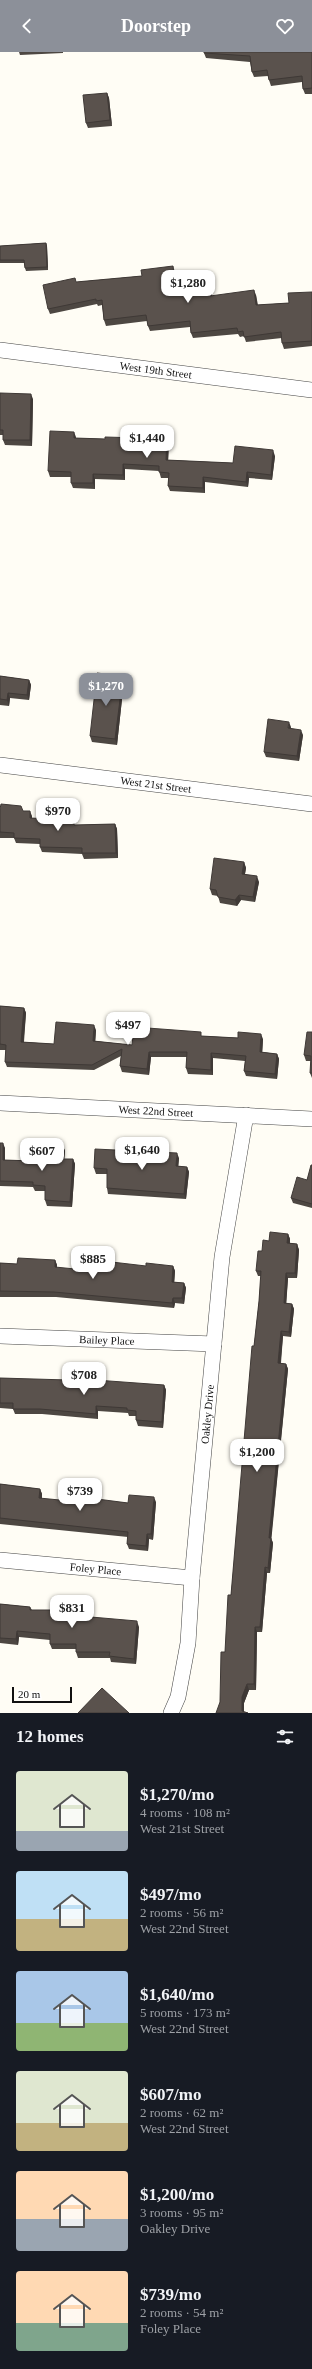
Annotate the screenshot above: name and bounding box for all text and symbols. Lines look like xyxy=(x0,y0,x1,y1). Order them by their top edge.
icon: back xyxy=(16,15,38,37)
icon: heart xyxy=(274,15,296,37)
text: Doorstep xyxy=(121,16,191,36)
pin: $1,280 xyxy=(155,270,221,304)
text: $1,280 xyxy=(170,275,206,290)
street label: West 19th Street xyxy=(119,359,192,381)
pin: $1,440 xyxy=(114,425,180,459)
text: $1,440 xyxy=(129,430,165,445)
pin: $1,270 xyxy=(73,673,139,707)
text: $1,270 xyxy=(88,678,124,693)
street label: West 21st Street xyxy=(120,774,192,795)
pin: $970 xyxy=(34,798,82,832)
text: $970 xyxy=(45,803,71,818)
pin: $497 xyxy=(104,1012,152,1046)
text: $497 xyxy=(115,1017,141,1032)
street label: West 22nd Street xyxy=(118,1103,194,1119)
pin: $1,640 xyxy=(109,1137,175,1171)
pin: $607 xyxy=(18,1138,66,1172)
text: $1,640 xyxy=(124,1142,160,1157)
text: $607 xyxy=(29,1143,55,1158)
pin: $885 xyxy=(69,1246,117,1280)
text: $885 xyxy=(80,1251,106,1266)
street label: Bailey Place xyxy=(79,1333,135,1347)
pin: $708 xyxy=(60,1362,108,1396)
text: $708 xyxy=(71,1367,97,1382)
street label: Oakley Drive xyxy=(199,1384,216,1444)
pin: $1,200 xyxy=(224,1439,290,1473)
text: $1,200 xyxy=(239,1444,275,1459)
pin: $739 xyxy=(56,1478,104,1512)
text: $739 xyxy=(67,1483,93,1498)
street label: Foley Place xyxy=(69,1561,122,1577)
pin: $831 xyxy=(48,1595,96,1629)
text: $831 xyxy=(59,1600,85,1615)
scale bar xyxy=(12,1685,72,1704)
text: 20 m xyxy=(18,1688,40,1700)
icon: filters xyxy=(274,1726,296,1748)
text: 12 homes xyxy=(16,1727,84,1746)
text: $1,270/mo xyxy=(140,1785,214,1804)
icon: home xyxy=(48,1787,96,1835)
text: 4 rooms · 108 m² xyxy=(140,1805,230,1820)
text: West 21st Street xyxy=(140,1821,224,1836)
text: $497/mo xyxy=(140,1885,201,1904)
icon: home xyxy=(48,1887,96,1935)
text: 2 rooms · 56 m² xyxy=(140,1905,223,1920)
text: West 22nd Street xyxy=(140,1921,229,1936)
text: $1,640/mo xyxy=(140,1985,214,2004)
icon: home xyxy=(48,1987,96,2035)
text: 5 rooms · 173 m² xyxy=(140,2005,230,2020)
text: West 22nd Street xyxy=(140,2021,229,2036)
text: $607/mo xyxy=(140,2085,201,2104)
icon: home xyxy=(48,2087,96,2135)
text: 2 rooms · 62 m² xyxy=(140,2105,223,2120)
text: West 22nd Street xyxy=(140,2121,229,2136)
text: $1,200/mo xyxy=(140,2185,214,2204)
icon: home xyxy=(48,2187,96,2235)
text: 3 rooms · 95 m² xyxy=(140,2205,223,2220)
text: Oakley Drive xyxy=(140,2221,210,2236)
text: $739/mo xyxy=(140,2285,201,2304)
icon: home xyxy=(48,2287,96,2335)
text: 2 rooms · 54 m² xyxy=(140,2305,223,2320)
text: Foley Place xyxy=(140,2321,201,2336)

